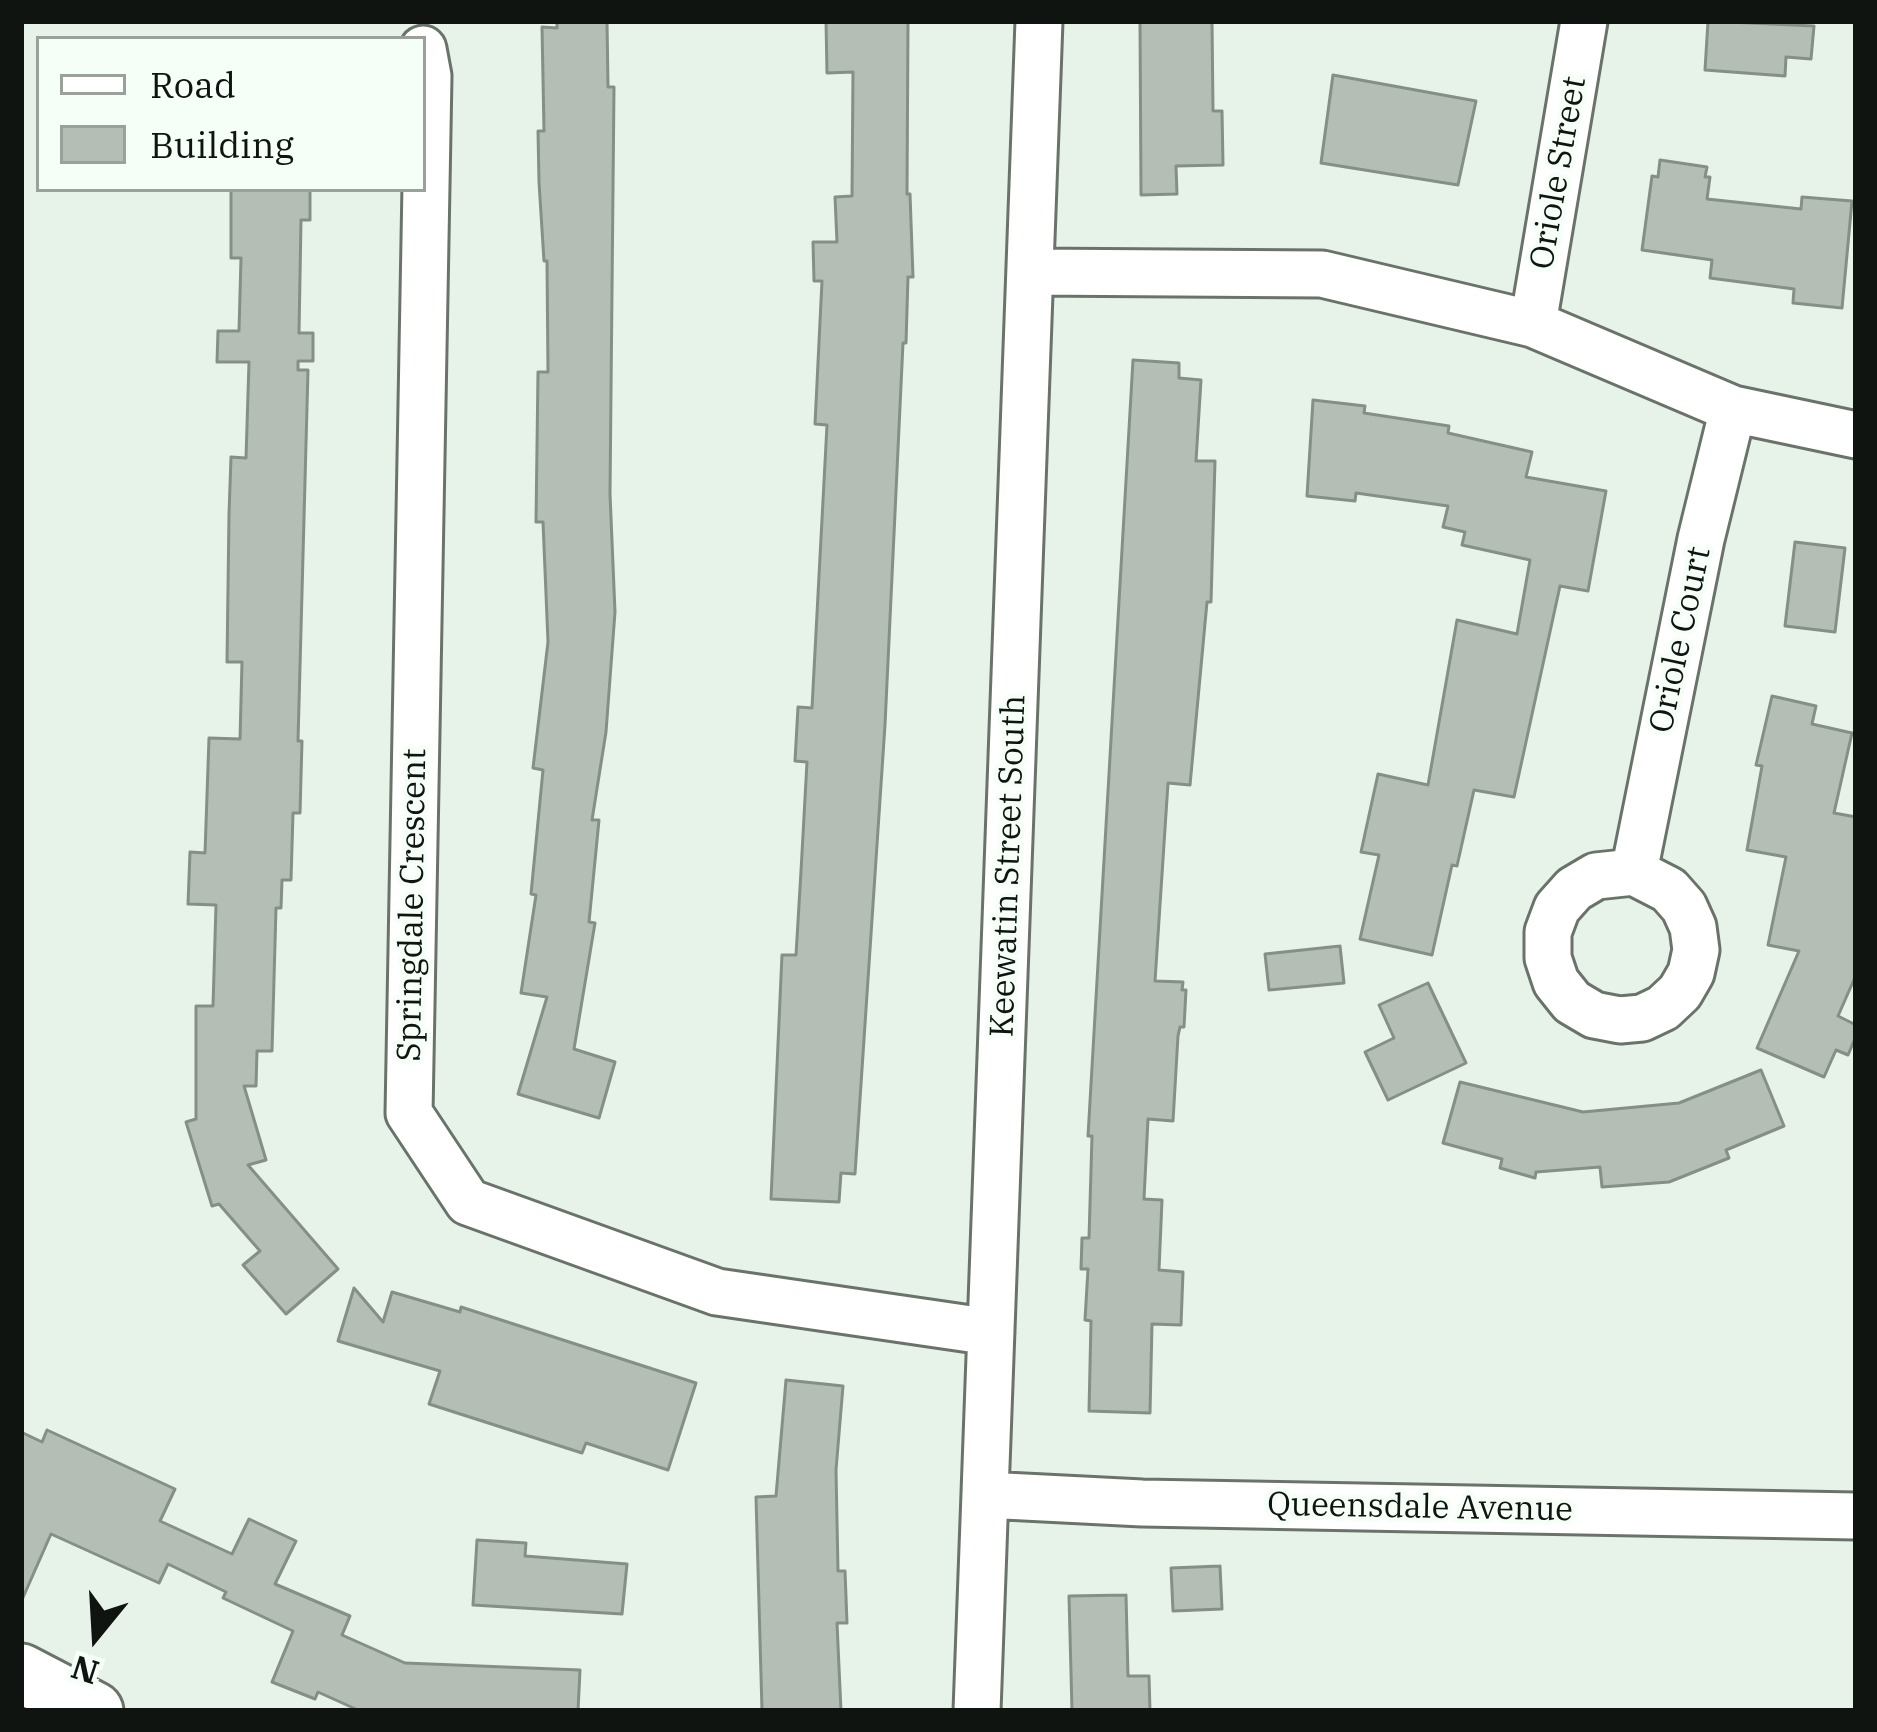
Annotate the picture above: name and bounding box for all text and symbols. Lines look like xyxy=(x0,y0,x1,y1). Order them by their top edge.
legend xyxy=(36,36,426,192)
text: Road xyxy=(150,61,236,108)
street label: Oriole Street xyxy=(1523,73,1595,273)
text: Building xyxy=(150,121,294,168)
street label: Oriole Court xyxy=(1642,543,1720,737)
street label: Keewatin Street South xyxy=(983,694,1035,1038)
street label: Springdale Crescent xyxy=(390,748,436,1062)
street label: Queensdale Avenue xyxy=(1267,1486,1573,1530)
north arrow xyxy=(36,1576,156,1696)
text: N xyxy=(66,1646,104,1695)

